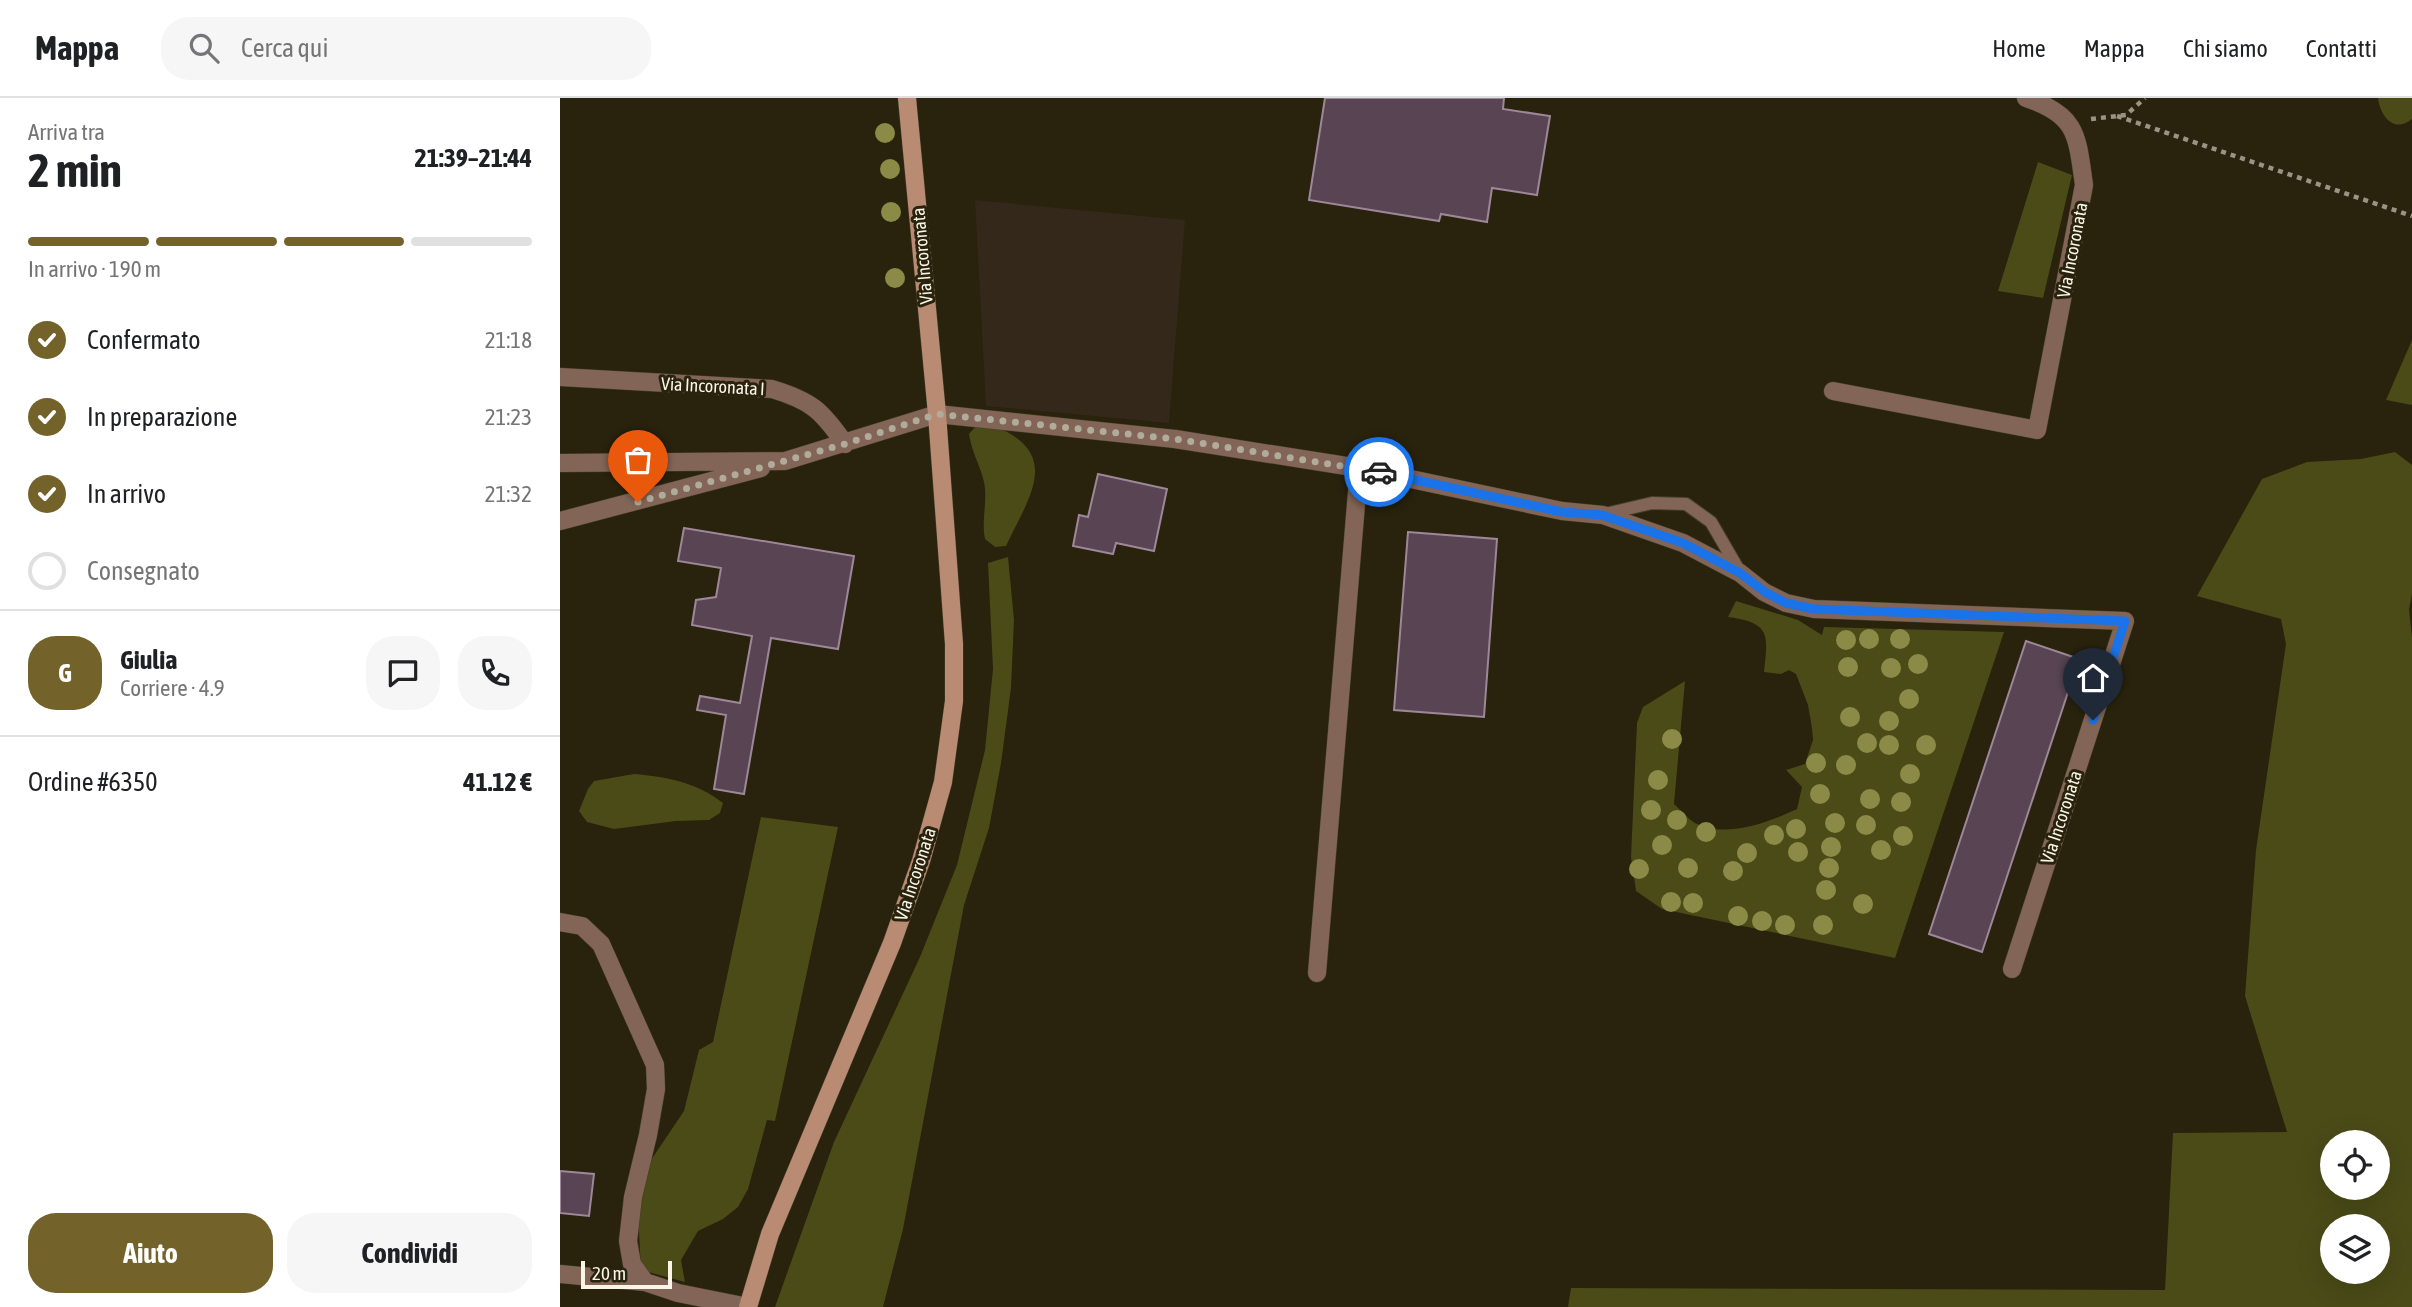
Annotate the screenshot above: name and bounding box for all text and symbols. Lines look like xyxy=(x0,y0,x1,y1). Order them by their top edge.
search box xyxy=(161,17,651,80)
text: Mappa xyxy=(35,29,119,67)
icon: search xyxy=(185,29,223,67)
text: Cerca qui xyxy=(241,33,328,63)
text: Home xyxy=(1992,35,2046,62)
text: Mappa xyxy=(2084,35,2145,62)
text: Chi siamo xyxy=(2183,35,2268,62)
text: Contatti xyxy=(2306,35,2377,62)
text: Arriva tra xyxy=(28,119,105,145)
text: 21:39–21:44 xyxy=(415,143,532,173)
text: 2 min xyxy=(28,144,122,197)
street label: Via Incoronata xyxy=(2052,201,2092,299)
street label: Via Incoronata xyxy=(907,207,937,305)
text: In arrivo · 190 m xyxy=(28,256,161,282)
icon: check xyxy=(28,321,66,359)
text: Confermato xyxy=(87,325,200,355)
text: 21:18 xyxy=(485,327,532,353)
street label: Via Incoronata I xyxy=(661,373,765,399)
icon: check xyxy=(28,398,66,436)
text: In preparazione xyxy=(87,402,237,432)
text: 21:23 xyxy=(485,404,532,430)
pin xyxy=(608,430,668,502)
courier xyxy=(1344,437,1414,507)
icon: bag xyxy=(619,441,657,479)
icon: car xyxy=(1360,453,1398,491)
icon: check xyxy=(28,475,66,513)
text: In arrivo xyxy=(87,479,166,509)
text: 21:32 xyxy=(485,481,532,507)
text: Consegnato xyxy=(87,556,200,586)
button: chat xyxy=(366,636,440,710)
button: phone xyxy=(458,636,532,710)
text: Giulia xyxy=(120,645,177,675)
pin xyxy=(2063,648,2123,720)
text: G xyxy=(58,658,72,688)
icon: home xyxy=(2074,659,2112,697)
text: Corriere · 4.9 xyxy=(120,675,225,701)
text: Ordine #6350 xyxy=(28,767,157,797)
text: 41.12 € xyxy=(463,767,532,797)
street label: Via Incoronata xyxy=(2036,768,2086,866)
street label: Via Incoronata xyxy=(890,825,940,923)
map controls xyxy=(2320,1130,2390,1284)
button: locate xyxy=(2320,1130,2390,1200)
button: Aiuto xyxy=(28,1213,273,1293)
button: Condividi xyxy=(287,1213,532,1293)
button: layers xyxy=(2320,1214,2390,1284)
scale bar xyxy=(581,1258,672,1290)
text: 20 m xyxy=(592,1262,626,1284)

